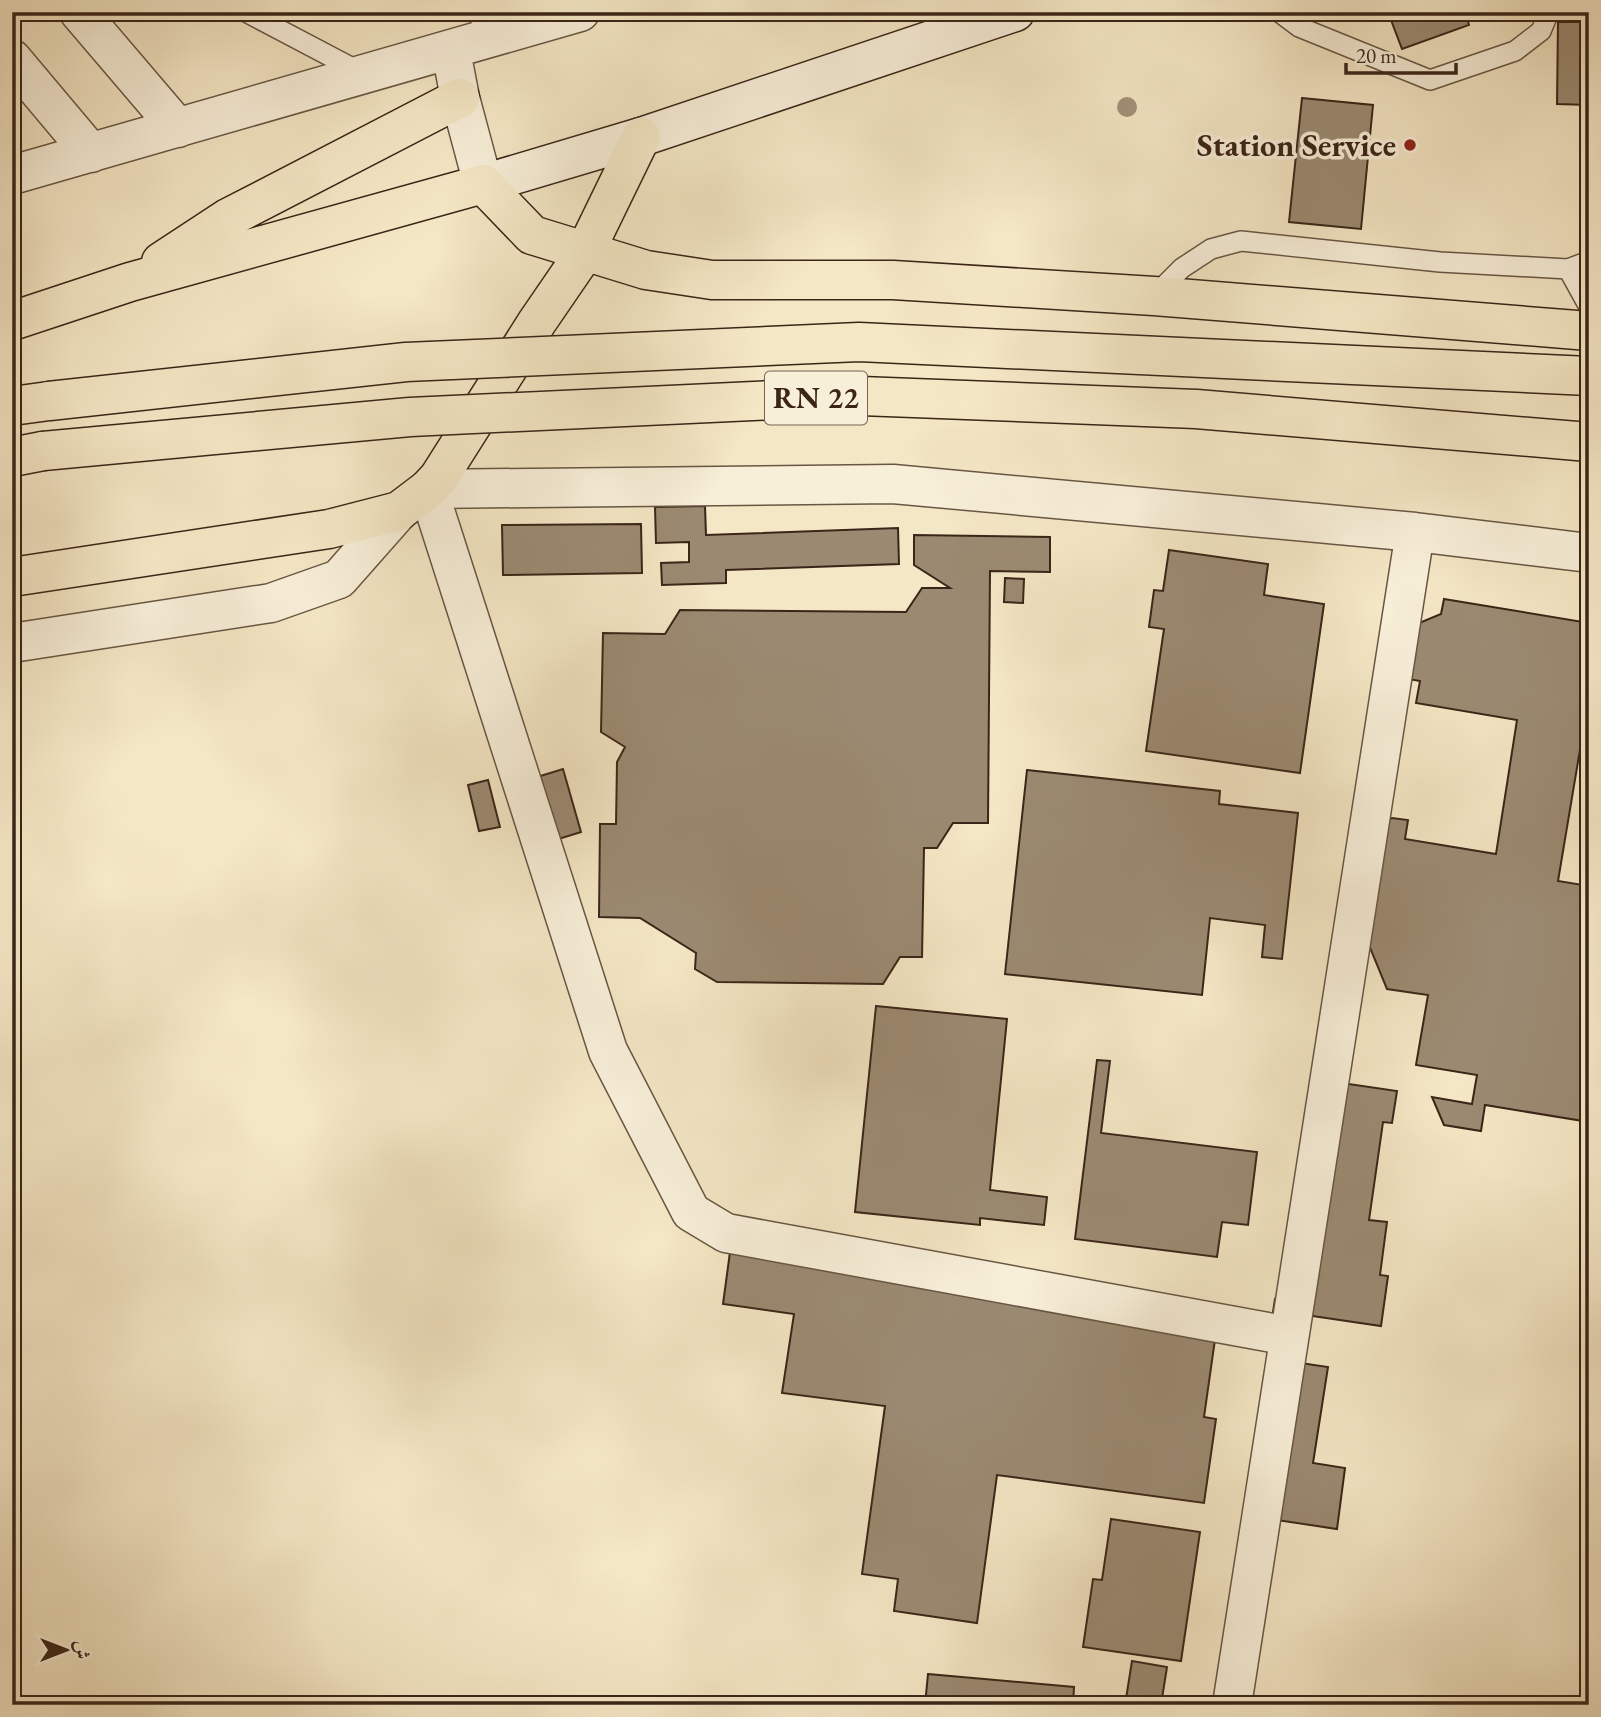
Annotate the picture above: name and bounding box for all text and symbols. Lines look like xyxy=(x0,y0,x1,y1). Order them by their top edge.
scale bar xyxy=(1346,32,1456,76)
text: 20 m xyxy=(1356,42,1397,69)
place label: Station Service xyxy=(1197,124,1396,166)
marker: Station Service xyxy=(1402,137,1418,153)
road number: RN 22 xyxy=(765,372,867,424)
north arrow xyxy=(32,1616,102,1686)
text: ش xyxy=(70,1641,95,1659)

